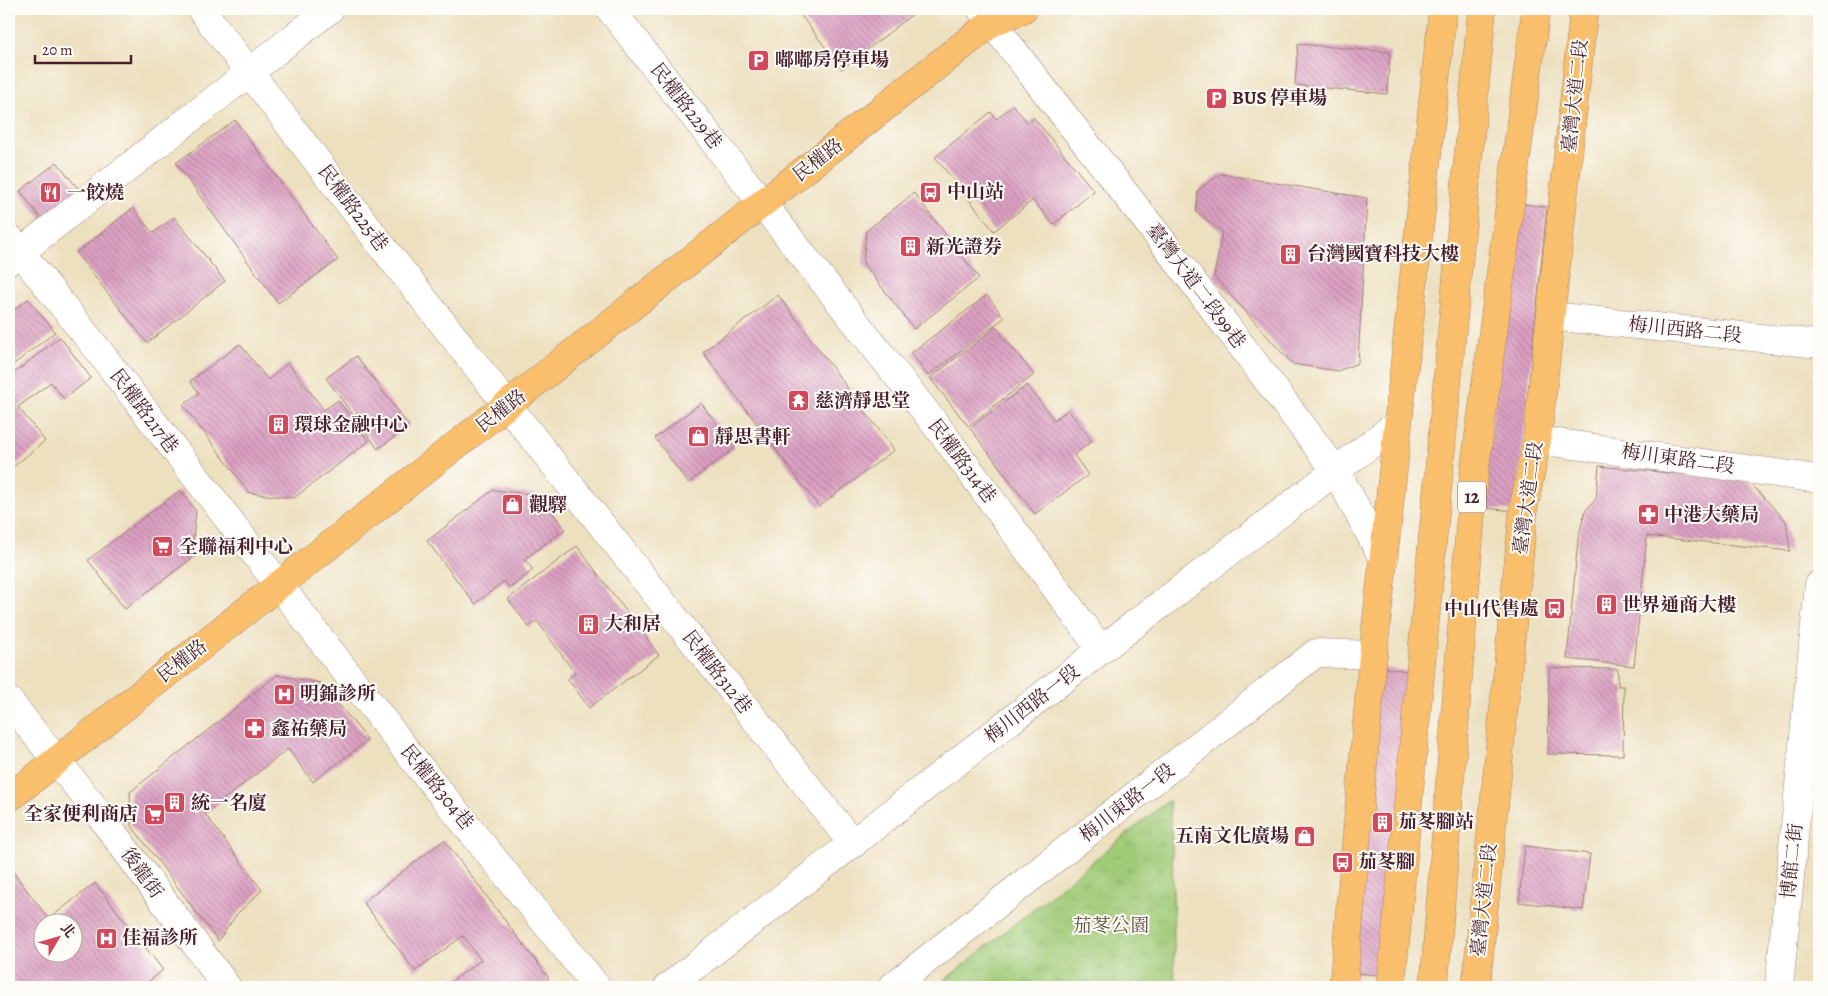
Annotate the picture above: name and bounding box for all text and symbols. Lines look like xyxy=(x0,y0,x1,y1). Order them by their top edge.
scale bar xyxy=(35,32,131,64)
street label: 臺灣大道二段 xyxy=(1556,38,1594,154)
text: 20 m xyxy=(42,40,73,60)
place label: 嘟嘟房停車場 xyxy=(775,47,889,73)
parking icon: 嘟嘟房停車場 xyxy=(747,48,771,72)
street label: 民權路229巷 xyxy=(644,58,728,154)
place label: BUS 停車場 xyxy=(1232,85,1327,111)
parking icon: BUS 停車場 xyxy=(1204,86,1228,110)
street label: 民權路 xyxy=(788,132,848,188)
street label: 民權路225巷 xyxy=(312,159,394,257)
place label: 中山站 xyxy=(947,179,1004,205)
place label: 一餃燒 xyxy=(67,180,124,206)
bus stop icon: 中山站 xyxy=(919,180,943,204)
restaurant icon: 一餃燒 xyxy=(39,181,63,205)
street label: 臺灣大道二段99巷 xyxy=(1140,218,1252,354)
place label: 新光證券 xyxy=(926,234,1002,260)
building icon: 新光證券 xyxy=(898,235,922,259)
place label: 台灣國寶科技大樓 xyxy=(1307,241,1459,267)
building icon: 台灣國寶科技大樓 xyxy=(1279,242,1303,266)
street label: 梅川西路二段 xyxy=(1627,311,1743,349)
street label: 民權路217巷 xyxy=(104,363,184,459)
street label: 民權路 xyxy=(471,383,531,439)
place label: 慈濟靜思堂 xyxy=(815,388,910,414)
temple icon: 慈濟靜思堂 xyxy=(787,389,811,413)
place label: 環球金融中心 xyxy=(294,412,408,438)
building icon: 環球金融中心 xyxy=(266,413,290,437)
street label: 民權路314巷 xyxy=(922,414,1002,508)
place label: 靜思書軒 xyxy=(715,424,791,450)
shop icon: 靜思書軒 xyxy=(687,425,711,449)
street label: 梅川東路二段 xyxy=(1620,438,1736,480)
street label: 臺灣大道二段 xyxy=(1507,440,1549,556)
road number: 12 xyxy=(1458,482,1486,512)
place label: 觀驛 xyxy=(529,492,567,518)
shop icon: 觀驛 xyxy=(501,493,525,517)
place label: 中港大藥局 xyxy=(1664,502,1759,528)
pharmacy icon: 中港大藥局 xyxy=(1636,503,1660,527)
place label: 全聯福利中心 xyxy=(179,534,293,560)
supermarket icon: 全聯福利中心 xyxy=(151,535,175,559)
place label: 世界通商大樓 xyxy=(1622,592,1736,618)
building icon: 世界通商大樓 xyxy=(1594,593,1618,617)
place label: 中山代售處 xyxy=(1444,596,1539,622)
bus stop icon: 中山代售處 xyxy=(1543,597,1567,621)
place label: 大和居 xyxy=(604,611,661,637)
building icon: 大和居 xyxy=(576,612,600,636)
street label: 民權路312巷 xyxy=(676,625,758,719)
street label: 民權路 xyxy=(152,633,212,689)
street label: 梅川西路一段 xyxy=(979,659,1085,749)
place label: 明錦診所 xyxy=(300,681,376,707)
hospital icon: 明錦診所 xyxy=(272,682,296,706)
place label: 鑫祐藥局 xyxy=(271,716,347,742)
pharmacy icon: 鑫祐藥局 xyxy=(243,717,267,741)
street label: 民權路304巷 xyxy=(395,739,479,835)
street label: 梅川東路一段 xyxy=(1074,758,1180,848)
place label: 統一名廈 xyxy=(191,790,267,816)
building icon: 統一名廈 xyxy=(163,791,187,815)
place label: 全家便利商店 xyxy=(24,801,138,827)
supermarket icon: 全家便利商店 xyxy=(142,802,166,826)
place label: 茄苳腳站 xyxy=(1398,809,1474,835)
building icon: 茄苳腳站 xyxy=(1370,810,1394,834)
street label: 博館二街 xyxy=(1775,822,1809,900)
place label: 五南文化廣場 xyxy=(1175,823,1289,849)
shop icon: 五南文化廣場 xyxy=(1293,824,1317,848)
street label: 後龍街 xyxy=(115,842,169,904)
street label: 臺灣大道二段 xyxy=(1465,842,1503,958)
place label: 茄苳腳 xyxy=(1358,849,1415,875)
bus stop icon: 茄苳腳 xyxy=(1330,850,1354,874)
park label: 茄苳公園 xyxy=(1073,913,1149,939)
north arrow xyxy=(32,914,82,964)
text: 北 xyxy=(56,919,80,942)
place label: 佳福診所 xyxy=(122,925,198,951)
hospital icon: 佳福診所 xyxy=(94,926,118,950)

